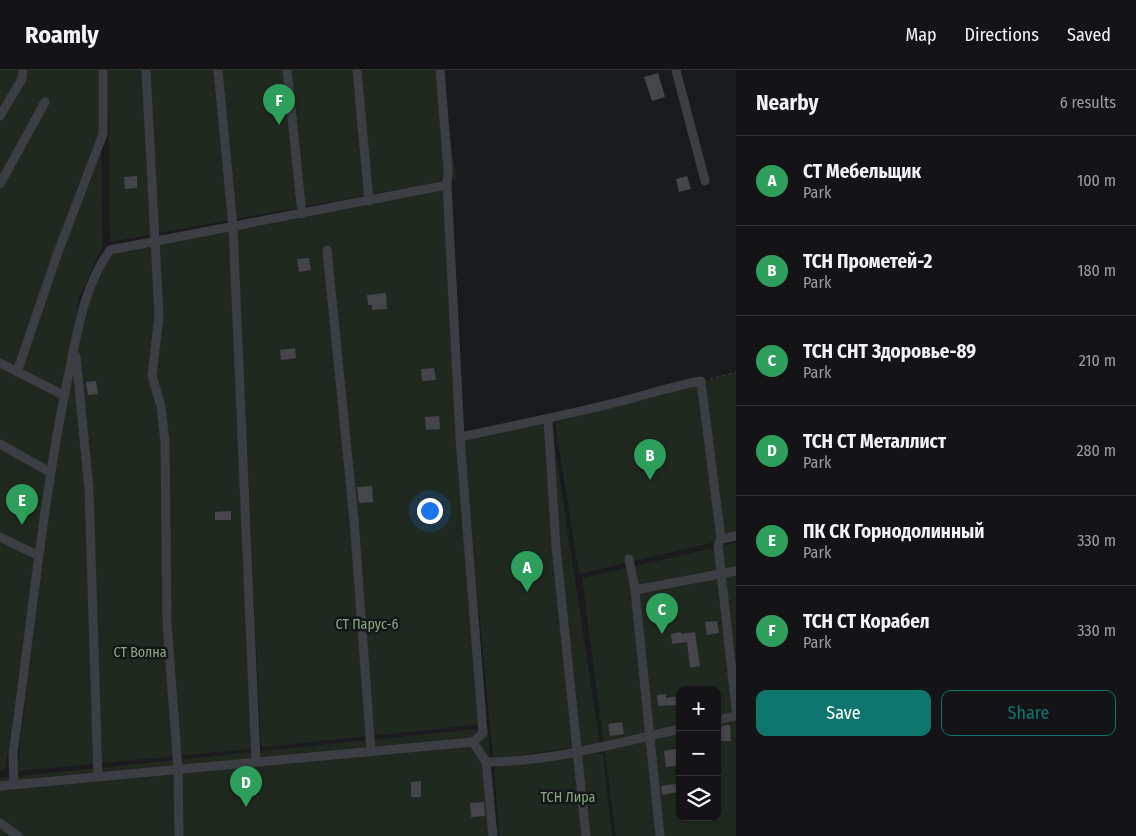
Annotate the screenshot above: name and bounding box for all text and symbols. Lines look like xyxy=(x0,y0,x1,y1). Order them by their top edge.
text: Roamly xyxy=(25,21,99,49)
text: Map xyxy=(905,24,937,46)
text: Directions xyxy=(965,24,1039,46)
text: Saved xyxy=(1067,24,1111,46)
pin: F xyxy=(263,84,295,125)
text: Nearby xyxy=(756,90,818,116)
text: 6 results xyxy=(1060,93,1116,112)
text: СТ Мебельщик xyxy=(803,160,921,183)
text: A xyxy=(768,171,776,190)
text: 100 m xyxy=(1077,171,1116,190)
text: Park xyxy=(803,183,831,202)
text: ТСН Прометей-2 xyxy=(803,250,932,273)
text: B xyxy=(768,261,776,280)
text: 180 m xyxy=(1077,261,1116,280)
text: Park xyxy=(803,273,831,292)
text: ТСН СНТ Здоровье-89 xyxy=(803,340,976,363)
text: C xyxy=(768,351,776,370)
text: 210 m xyxy=(1079,351,1116,370)
text: Park xyxy=(803,363,831,382)
text: ТСН СТ Металлист xyxy=(803,430,946,453)
pin: B xyxy=(634,439,666,480)
text: D xyxy=(767,441,777,460)
text: 280 m xyxy=(1077,441,1116,460)
text: Park xyxy=(803,453,831,472)
pin: E xyxy=(6,484,38,525)
your location xyxy=(417,498,443,524)
text: ПК СК Горнодолинный xyxy=(803,520,984,543)
text: E xyxy=(768,531,776,550)
text: 330 m xyxy=(1077,531,1116,550)
text: Park xyxy=(803,543,831,562)
pin: A xyxy=(511,551,543,592)
pin: C xyxy=(646,593,678,634)
text: ТСН СТ Корабел xyxy=(803,610,929,633)
park label: СТ Парус-6 xyxy=(335,616,399,633)
text: F xyxy=(768,621,776,640)
text: 330 m xyxy=(1077,621,1116,640)
text: Park xyxy=(803,633,831,652)
park label: СТ Волна xyxy=(113,644,167,661)
map controls xyxy=(676,686,721,821)
button: + xyxy=(676,686,721,731)
button: Save xyxy=(756,690,931,736)
button: Share xyxy=(941,690,1116,736)
button: − xyxy=(676,731,721,776)
pin: D xyxy=(230,766,262,807)
button: layers xyxy=(676,776,721,821)
park label: ТСН Лира xyxy=(541,789,596,806)

